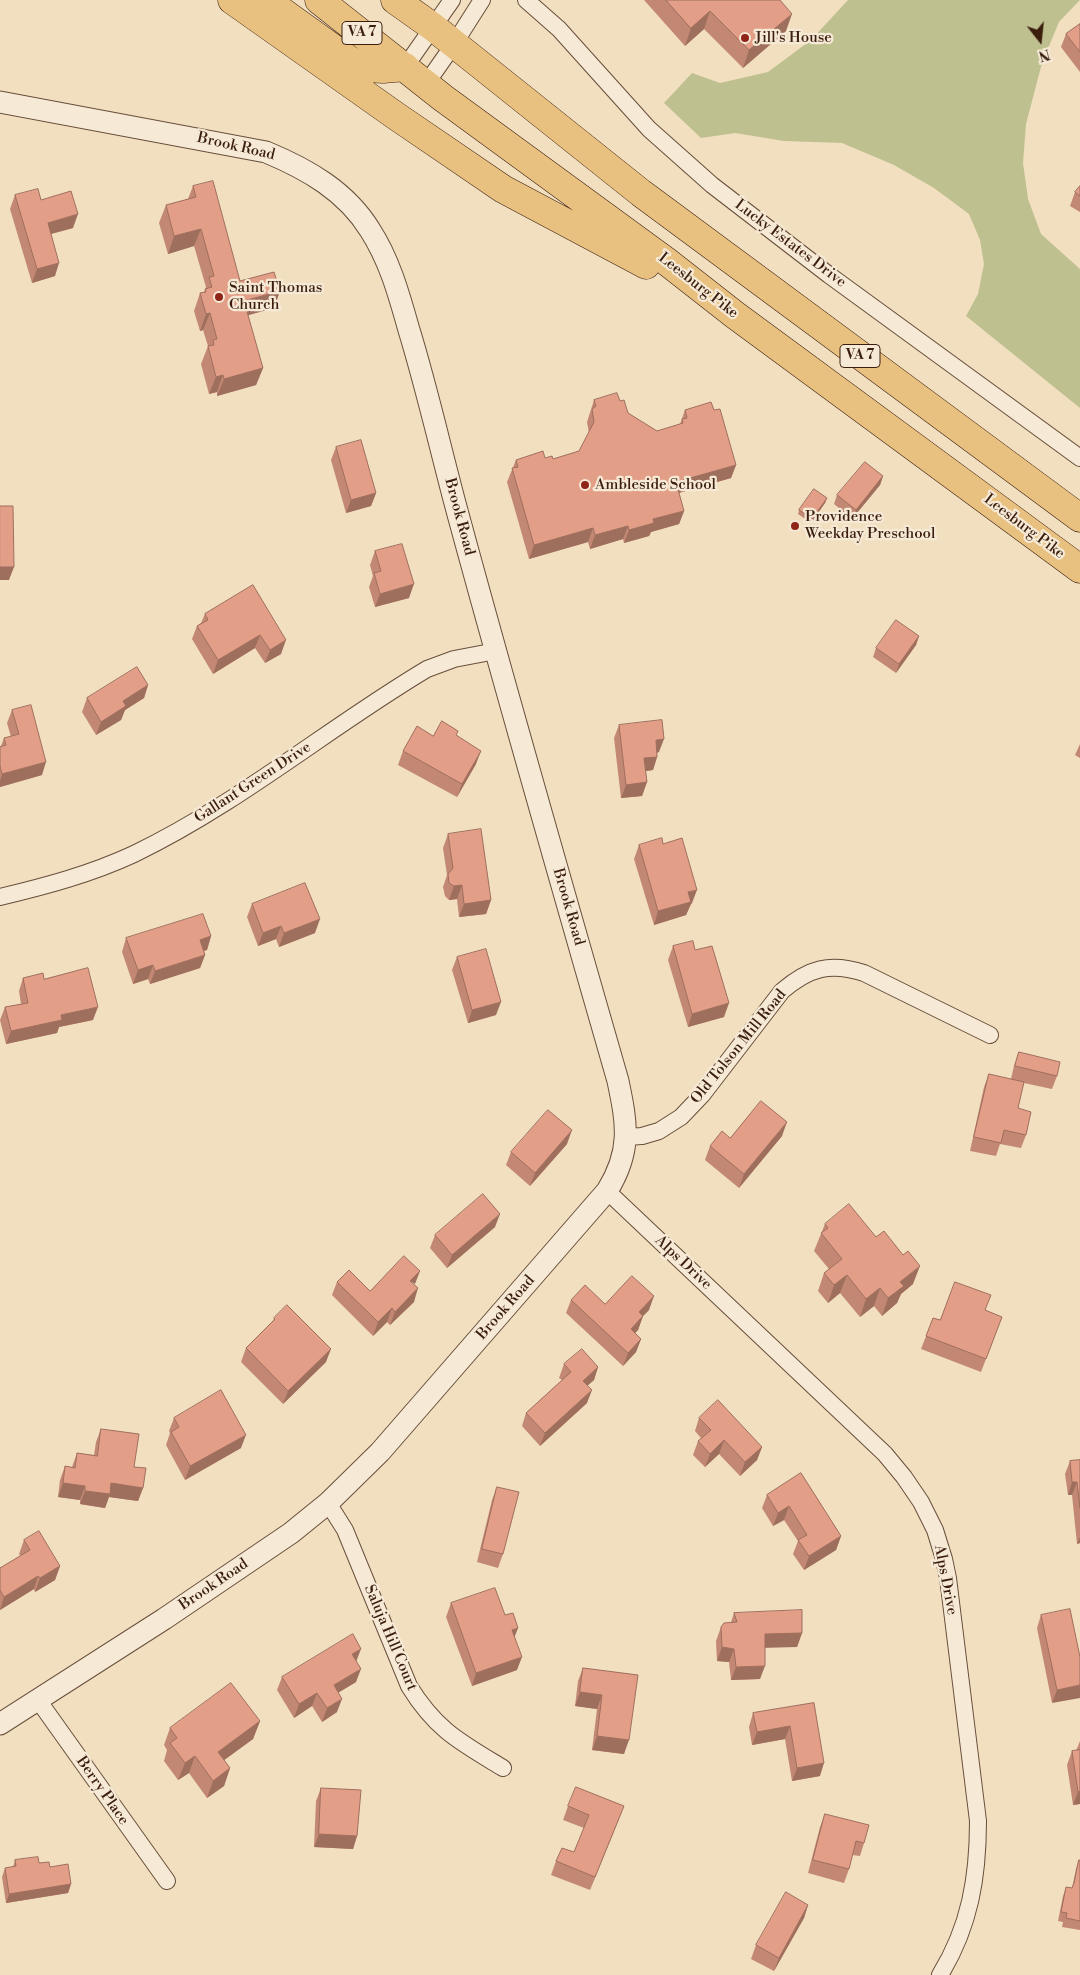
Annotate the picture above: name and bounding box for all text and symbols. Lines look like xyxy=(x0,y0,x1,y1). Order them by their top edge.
north arrow xyxy=(1015,15,1065,65)
road number: VA 7 xyxy=(342,22,382,44)
place label: Jill's House xyxy=(755,29,832,47)
marker: Jill's House xyxy=(739,32,751,44)
text: N xyxy=(1036,44,1052,65)
street label: Brook Road xyxy=(195,129,277,165)
street label: Lucky Estates Drive xyxy=(731,196,849,292)
street label: Leesburg Pike xyxy=(654,249,742,323)
place label: Saint Thomas Church xyxy=(229,279,322,314)
marker: Saint Thomas Church xyxy=(213,291,225,303)
road number: VA 7 xyxy=(840,344,880,368)
street label: Brook Road xyxy=(440,476,478,558)
place label: Ambleside School xyxy=(595,476,716,494)
marker: Ambleside School xyxy=(579,479,591,491)
street label: Leesburg Pike xyxy=(980,491,1068,563)
place label: Providence Weekday Preschool xyxy=(805,508,935,543)
marker: Providence Weekday Preschool xyxy=(789,520,801,532)
street label: Gallant Green Drive xyxy=(191,739,315,827)
street label: Brook Road xyxy=(548,866,588,948)
street label: Old Tolson Mill Road xyxy=(687,986,791,1108)
street label: Alps Drive xyxy=(651,1232,715,1294)
street label: Brook Road xyxy=(473,1272,539,1344)
street label: Alps Drive xyxy=(929,1543,961,1617)
street label: Brook Road xyxy=(176,1555,252,1615)
street label: Saluja Hill Court xyxy=(360,1582,420,1694)
street label: Berry Place xyxy=(72,1753,132,1829)

